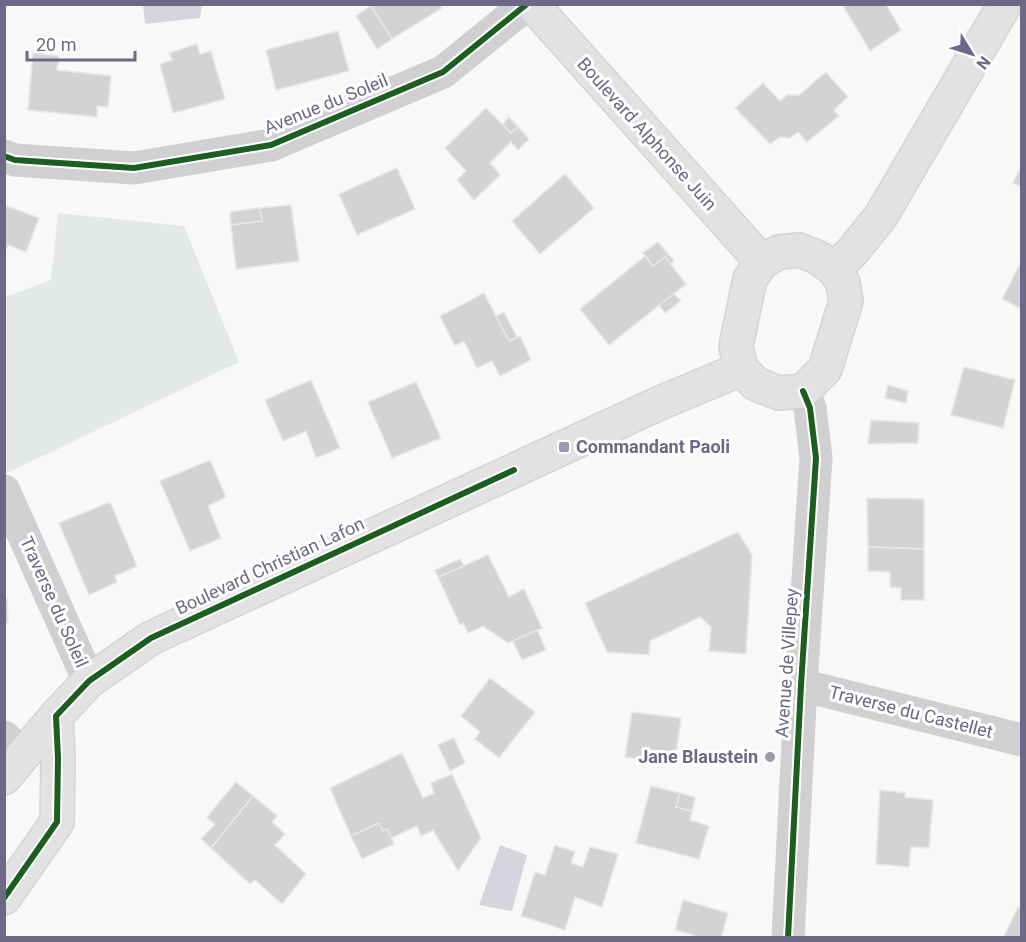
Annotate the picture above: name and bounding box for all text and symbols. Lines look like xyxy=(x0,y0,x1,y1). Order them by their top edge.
scale bar xyxy=(27,24,135,62)
north arrow xyxy=(942,24,1002,84)
text: 20 m xyxy=(36,34,76,55)
street label: Boulevard Alphonse Juin xyxy=(573,53,721,214)
text: N xyxy=(972,53,994,73)
street label: Avenue du Soleil xyxy=(261,69,391,138)
place label: Commandant Paoli xyxy=(576,436,730,457)
marker: Commandant Paoli xyxy=(557,440,571,454)
street label: Boulevard Christian Lafon xyxy=(172,513,368,619)
street label: Traverse du Soleil xyxy=(16,533,93,671)
street label: Avenue de Villepey xyxy=(771,587,802,738)
street label: Traverse du Castellet xyxy=(827,681,995,742)
place label: Jane Blaustein xyxy=(638,746,758,767)
marker: Jane Blaustein xyxy=(763,750,777,764)

